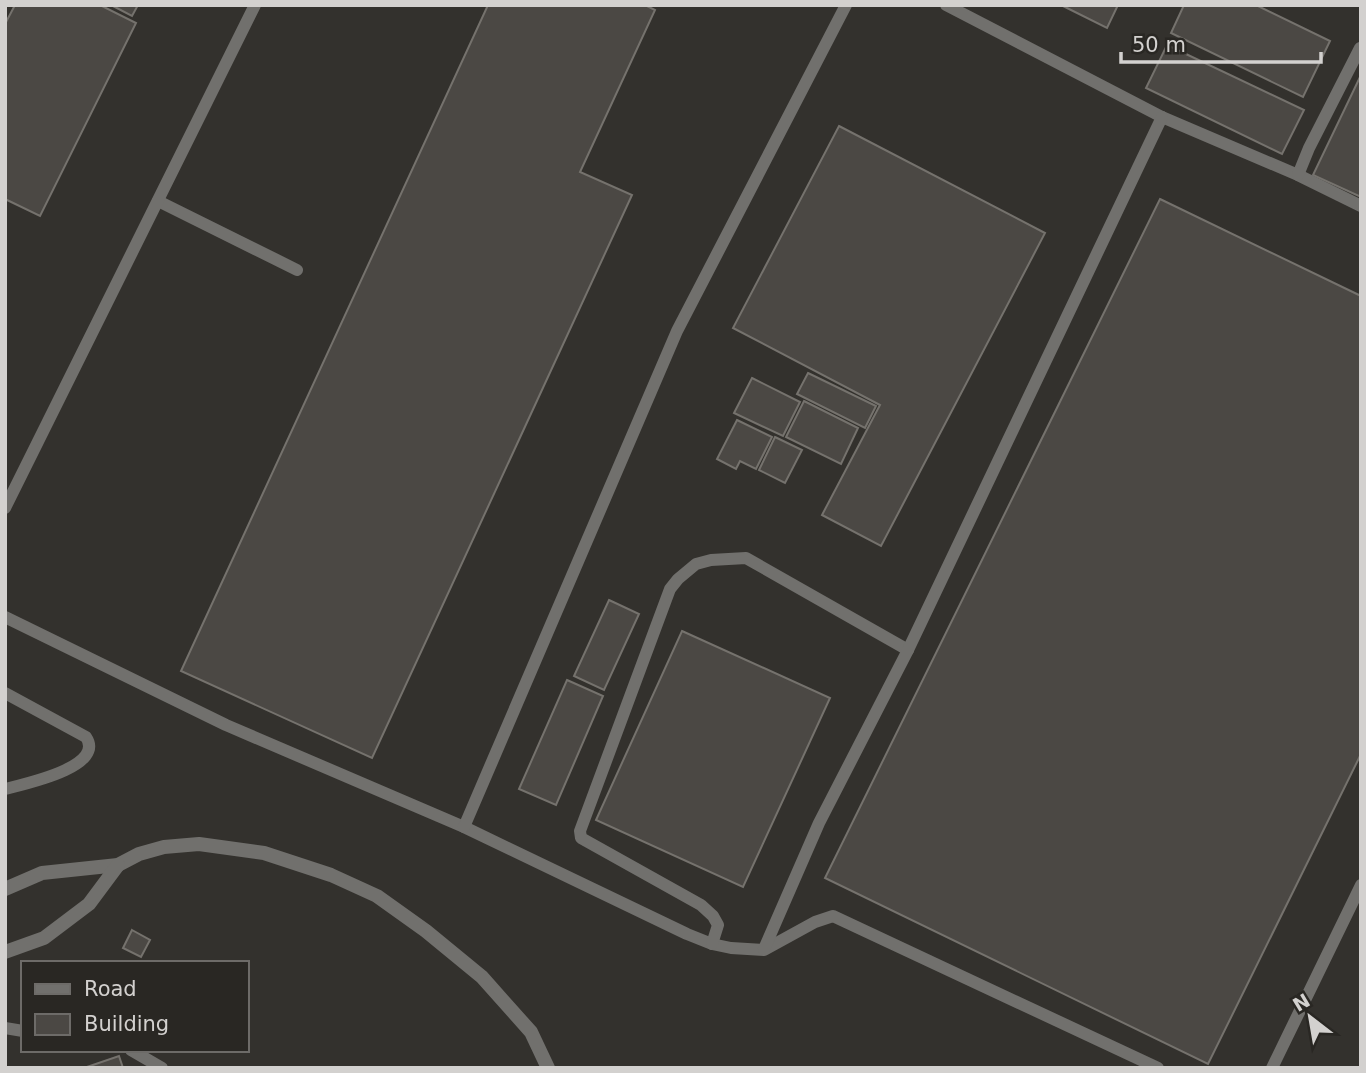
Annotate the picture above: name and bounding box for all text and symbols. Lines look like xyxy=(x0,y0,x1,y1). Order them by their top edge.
scale bar xyxy=(1121,21,1320,65)
text: 50 m xyxy=(1132,33,1186,57)
legend xyxy=(21,961,248,1052)
text: Road xyxy=(84,977,137,1001)
north arrow xyxy=(1275,982,1345,1052)
text: N xyxy=(1289,989,1314,1016)
text: Building xyxy=(84,1012,169,1036)

